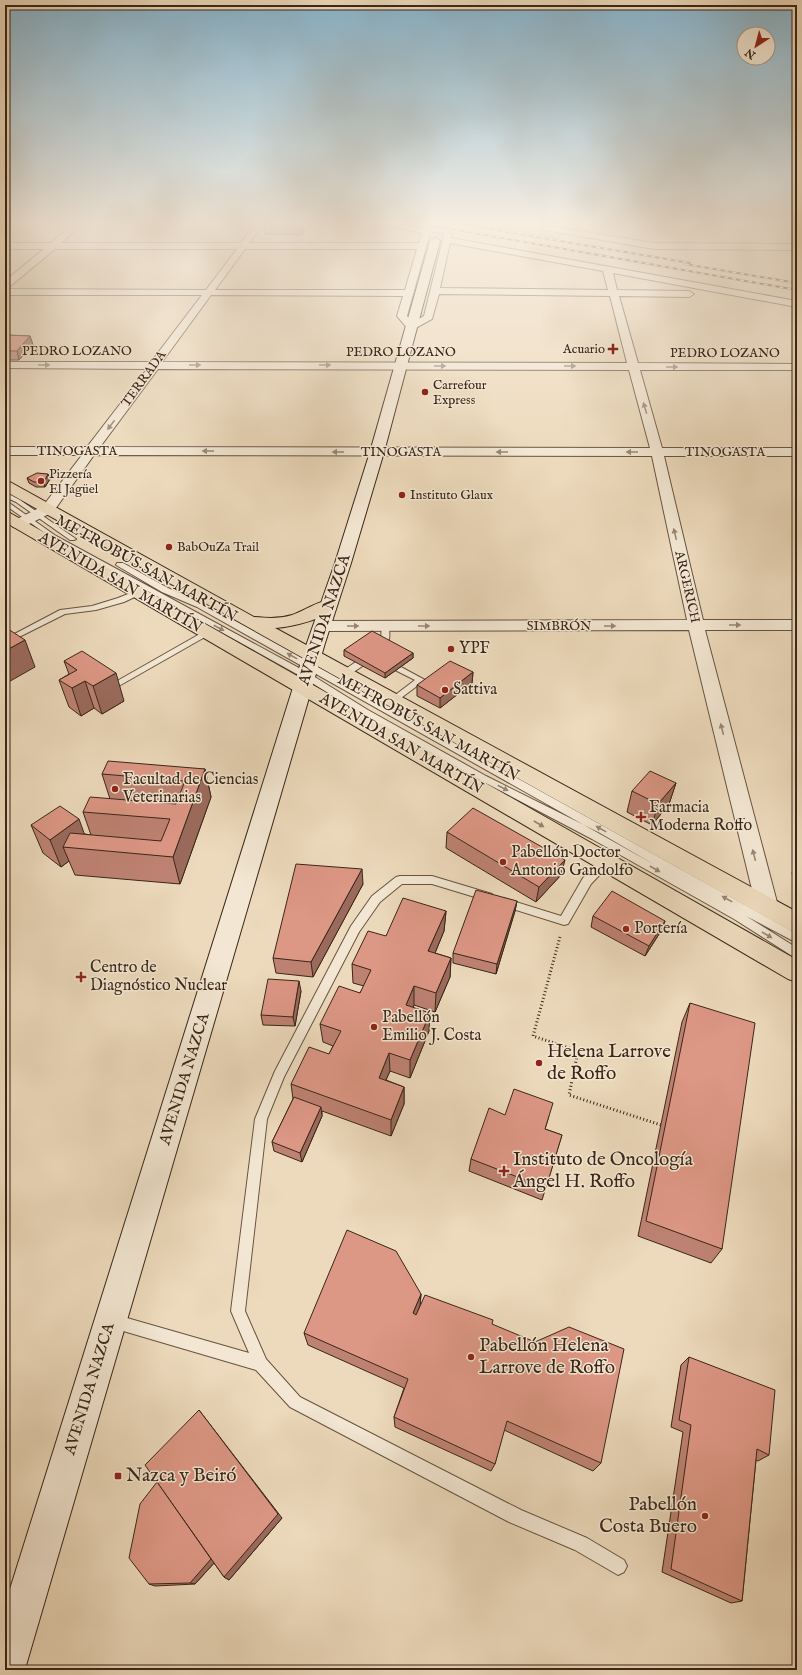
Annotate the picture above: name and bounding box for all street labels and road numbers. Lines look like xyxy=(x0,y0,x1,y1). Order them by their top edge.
street label: PEDRO LOZANO xyxy=(22,343,132,360)
street label: PEDRO LOZANO xyxy=(346,344,456,361)
street label: PEDRO LOZANO xyxy=(670,345,780,362)
street label: TERRADA xyxy=(118,346,171,411)
street label: TINOGASTA xyxy=(37,443,118,460)
street label: TINOGASTA xyxy=(361,444,442,461)
street label: TINOGASTA xyxy=(685,444,766,461)
street label: METROBÚS SAN MARTÍN xyxy=(52,509,241,627)
street label: AVENIDA SAN MARTÍN xyxy=(34,526,207,638)
street label: ARGERICH xyxy=(670,548,704,625)
street label: AVENIDA NAZCA xyxy=(294,551,356,689)
street label: SIMBRÓN xyxy=(527,618,591,635)
street label: METROBÚS SAN MARTÍN xyxy=(334,668,523,786)
street label: AVENIDA SAN MARTÍN xyxy=(315,687,488,799)
street label: AVENIDA NAZCA xyxy=(155,1009,215,1148)
street label: AVENIDA NAZCA xyxy=(60,1319,120,1458)

